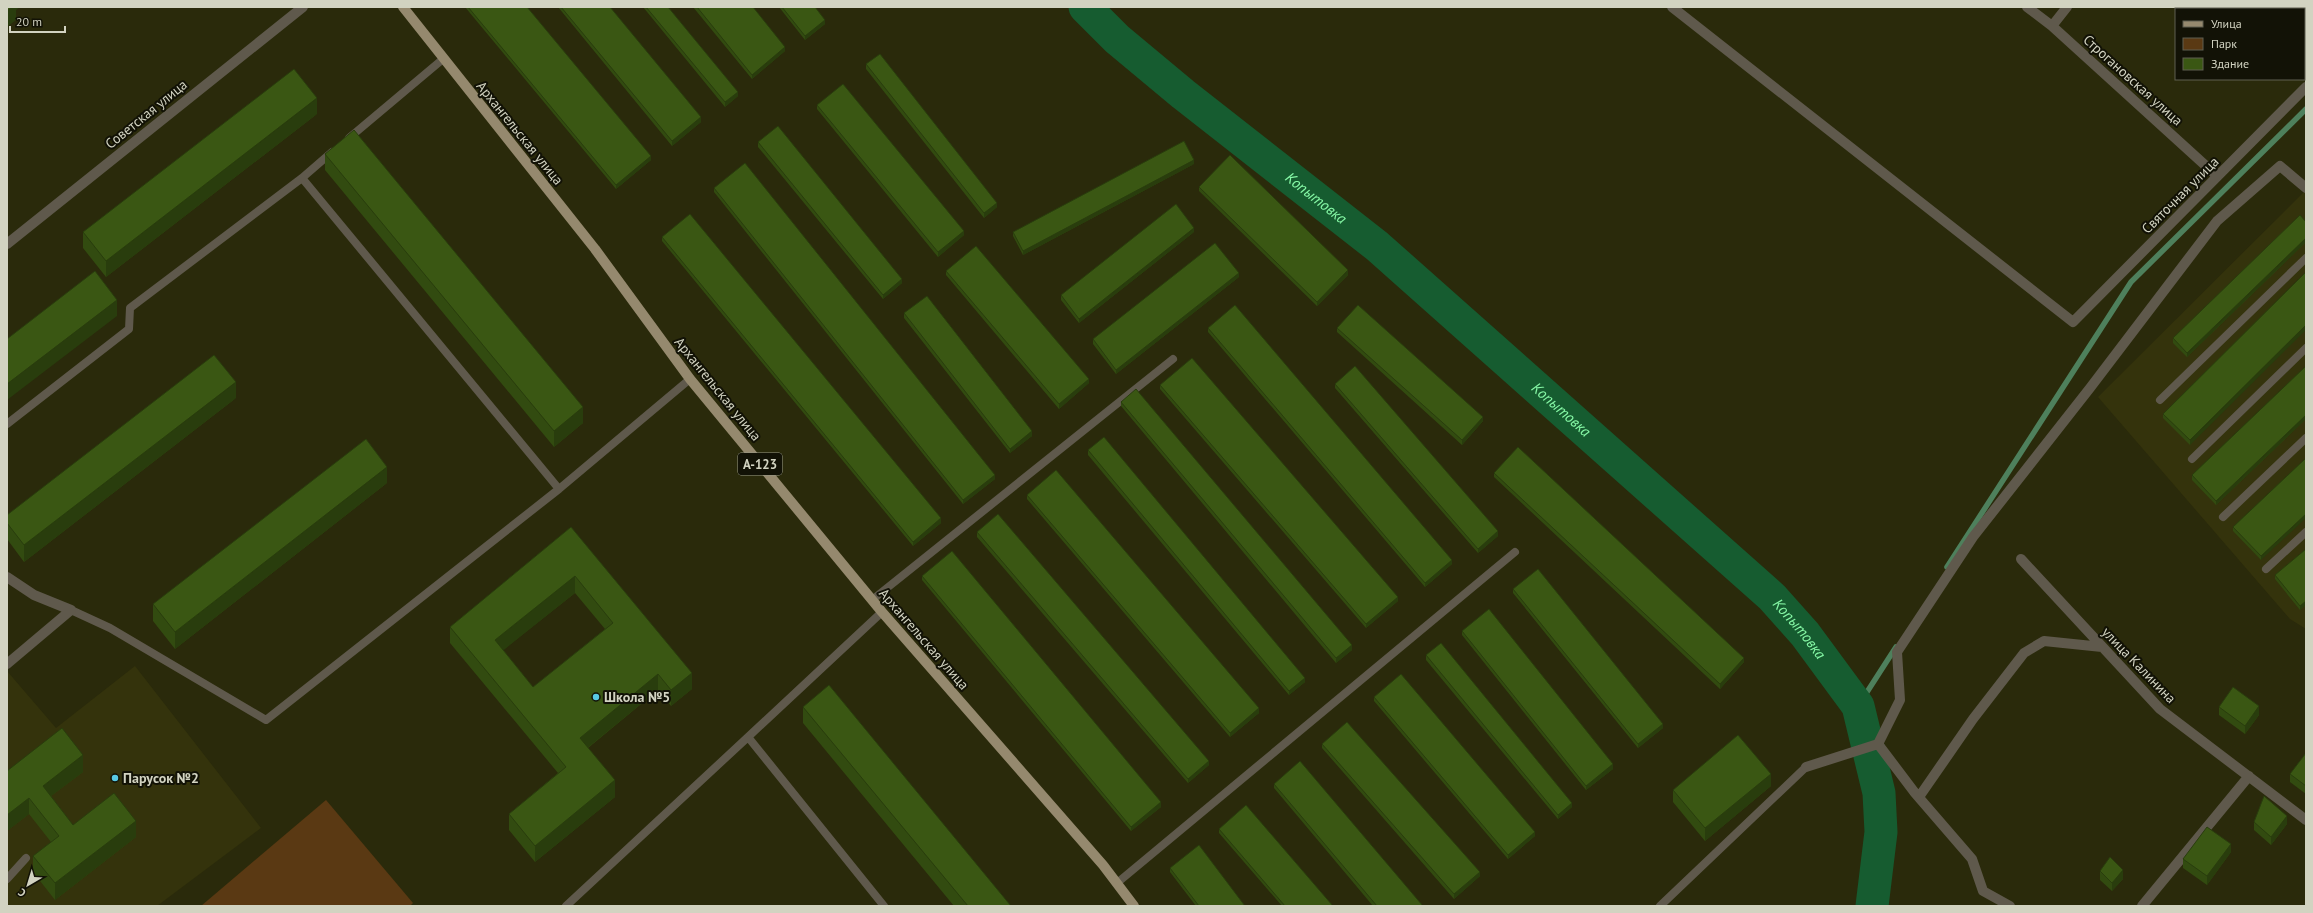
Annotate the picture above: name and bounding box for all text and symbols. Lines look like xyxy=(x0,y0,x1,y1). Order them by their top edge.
scale bar xyxy=(10,8,65,34)
legend xyxy=(2175,8,2305,80)
text: 20 m xyxy=(16,14,42,29)
text: Улица xyxy=(2211,16,2242,31)
street label: Строгановская улица xyxy=(2079,31,2187,130)
text: Парк xyxy=(2211,36,2237,51)
text: Здание xyxy=(2211,56,2249,71)
street label: Советская улица xyxy=(101,75,191,153)
street label: Архангельская улица xyxy=(473,77,567,189)
street label: Святочная улица xyxy=(2138,153,2222,237)
water label: Копытовка xyxy=(1282,168,1351,228)
street label: Архангельская улица xyxy=(671,333,765,445)
water label: Копытовка xyxy=(1528,378,1596,441)
road number: А-123 xyxy=(738,453,782,475)
street label: Архангельская улица xyxy=(875,585,973,693)
water label: Копытовка xyxy=(1769,594,1831,663)
street label: улица Калинина xyxy=(2098,623,2180,707)
place label: Школа №5 xyxy=(604,688,670,706)
marker: Школа №5 xyxy=(591,692,601,702)
place label: Парусок №2 xyxy=(123,769,199,787)
marker: Парусок №2 xyxy=(110,773,120,783)
north arrow xyxy=(8,865,48,905)
text: С xyxy=(15,885,29,900)

